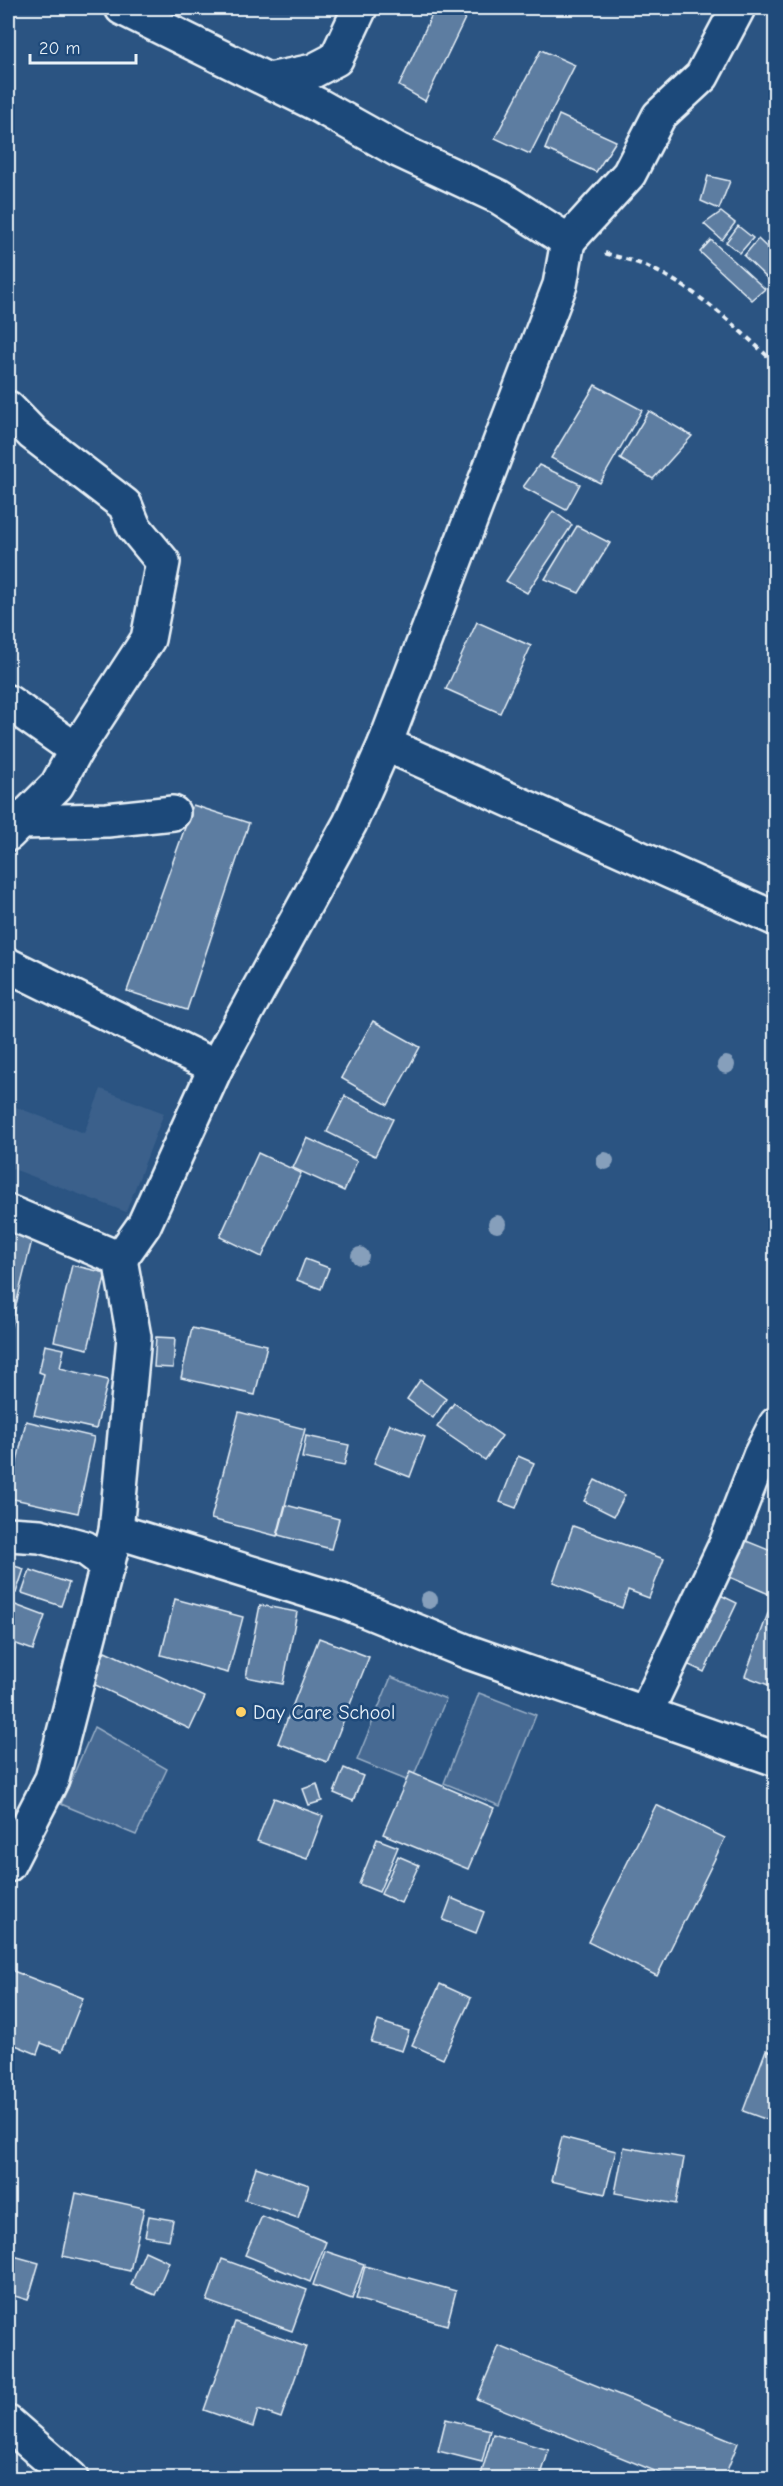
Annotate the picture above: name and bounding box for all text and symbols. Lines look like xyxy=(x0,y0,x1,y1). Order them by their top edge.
scale bar xyxy=(30,27,136,65)
text: 20 m xyxy=(39,38,80,59)
place label: Day Care School xyxy=(253,1701,395,1724)
marker: Day Care School xyxy=(234,1705,248,1719)

